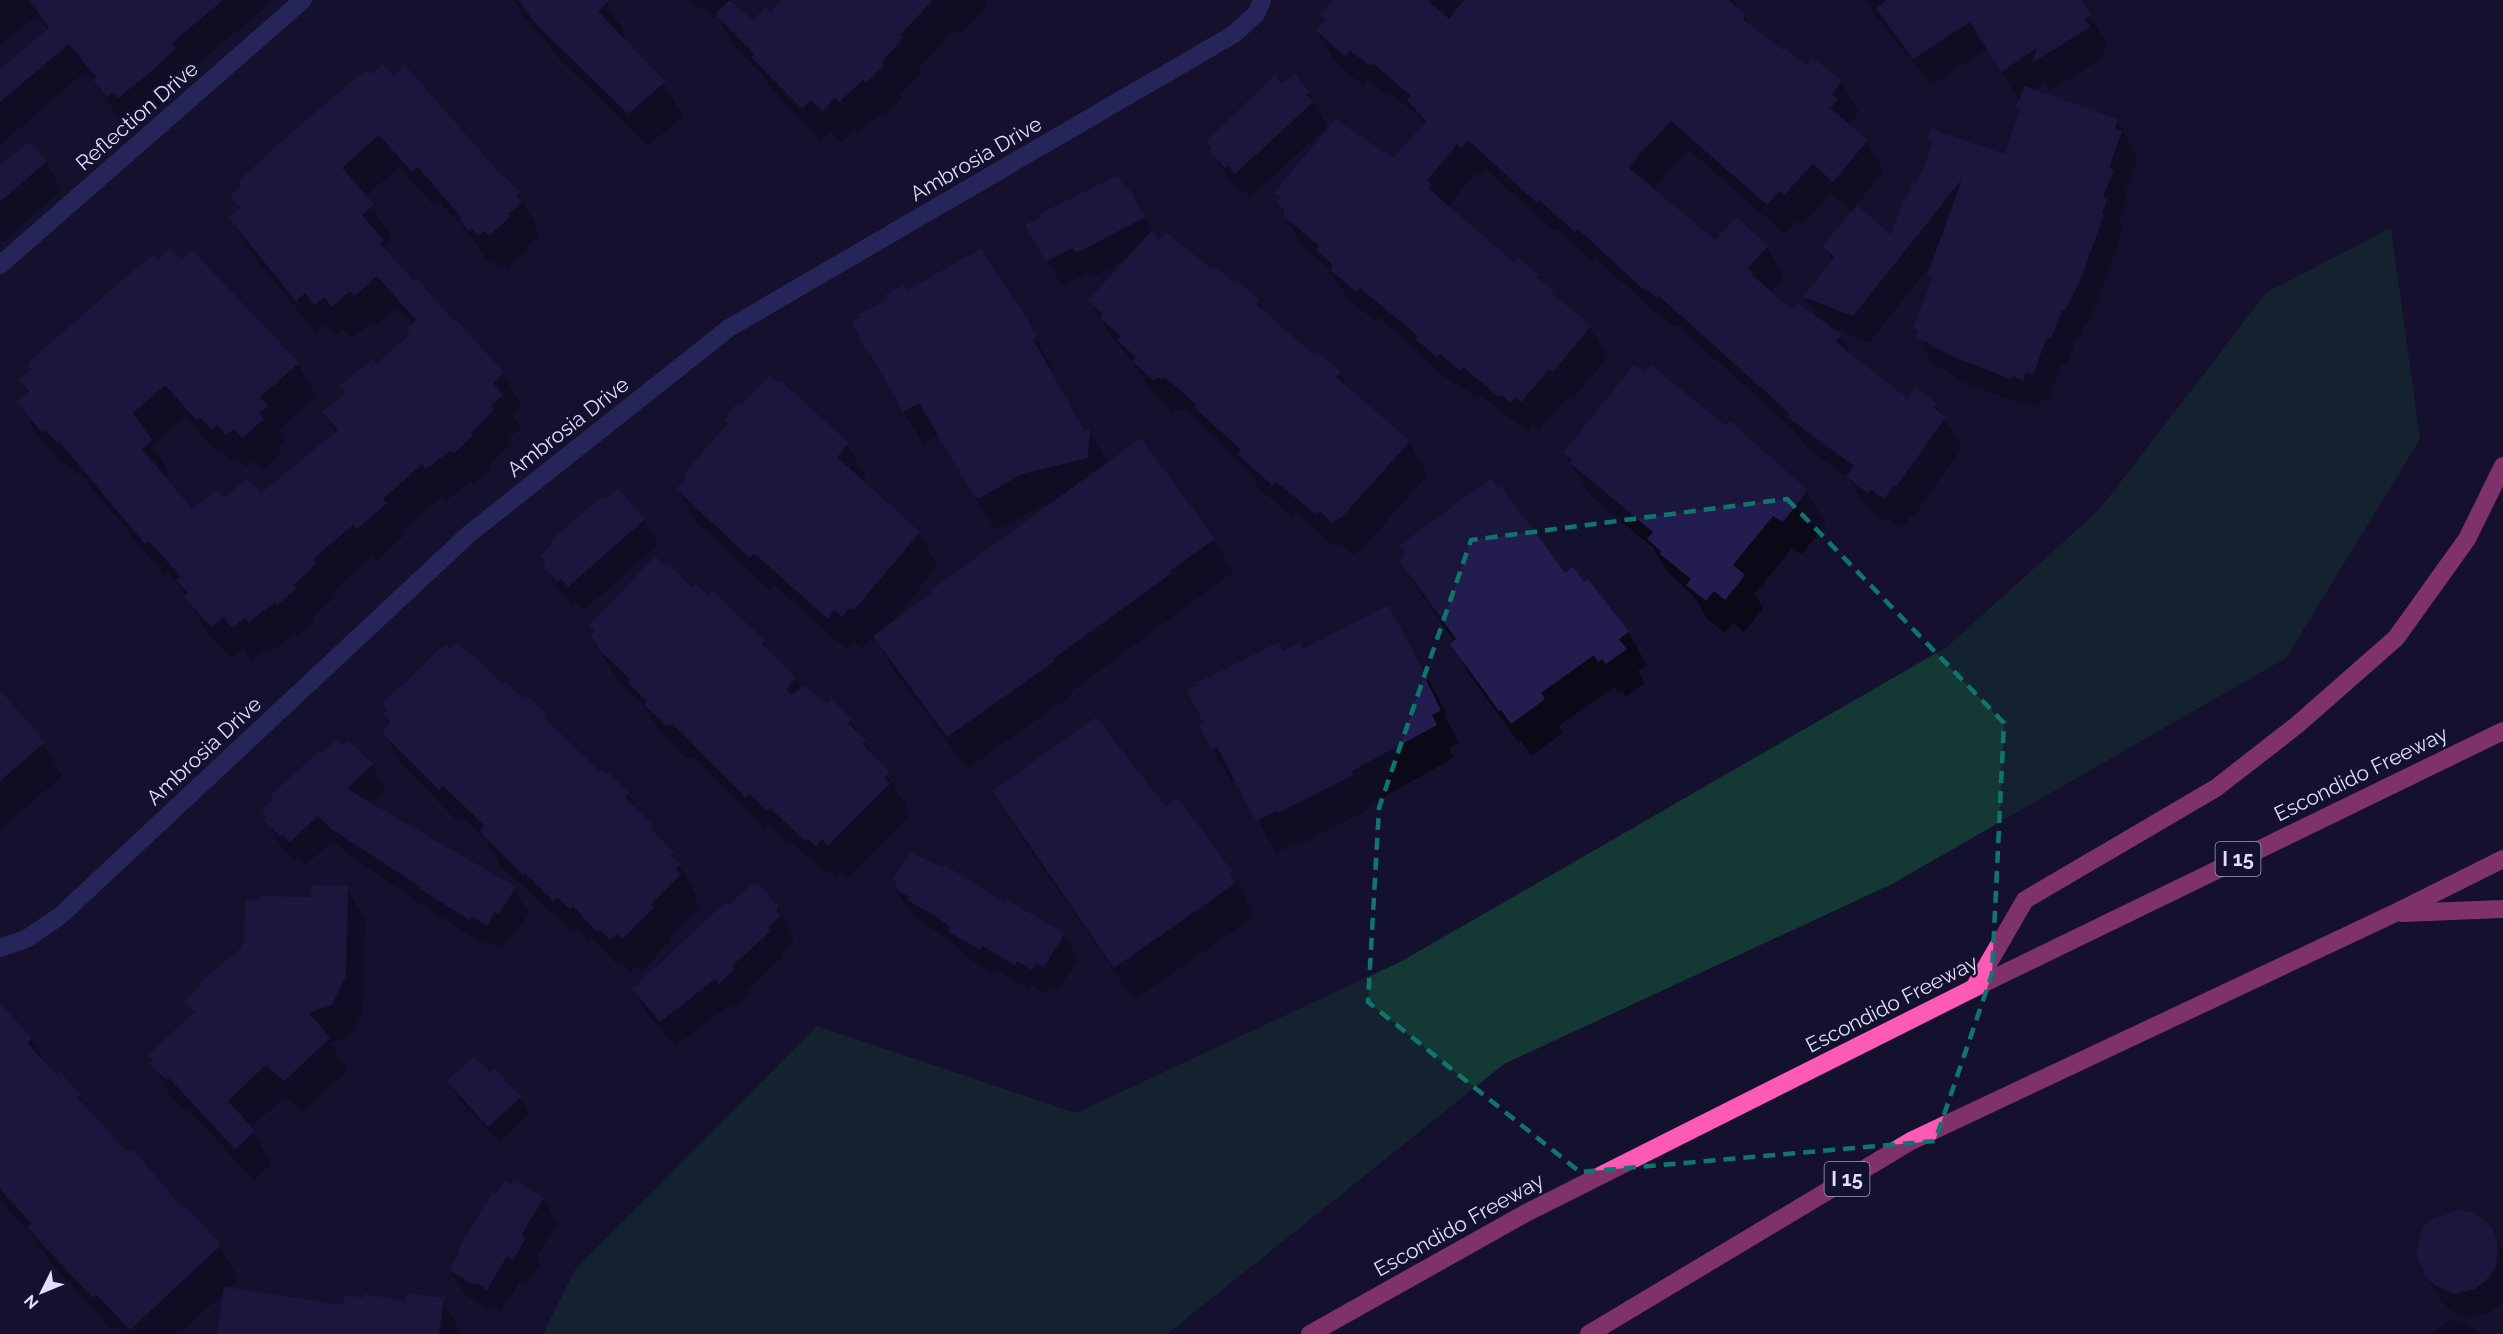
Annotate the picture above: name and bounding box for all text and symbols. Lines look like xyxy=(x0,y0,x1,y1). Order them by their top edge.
street label: Reflection Drive xyxy=(71,56,203,175)
street label: Ambrosia Drive xyxy=(906,111,1046,206)
street label: Ambrosia Drive xyxy=(502,371,634,482)
street label: Ambrosia Drive xyxy=(141,691,266,810)
street label: Escondido Freeway xyxy=(2270,721,2452,826)
road number: I 15 xyxy=(2216,842,2260,876)
street label: Escondido Freeway xyxy=(1802,949,1982,1058)
road number: I 15 xyxy=(1824,1162,1870,1196)
street label: Escondido Freeway xyxy=(1370,1168,1548,1282)
north arrow xyxy=(12,1262,72,1322)
text: N xyxy=(20,1291,43,1313)

